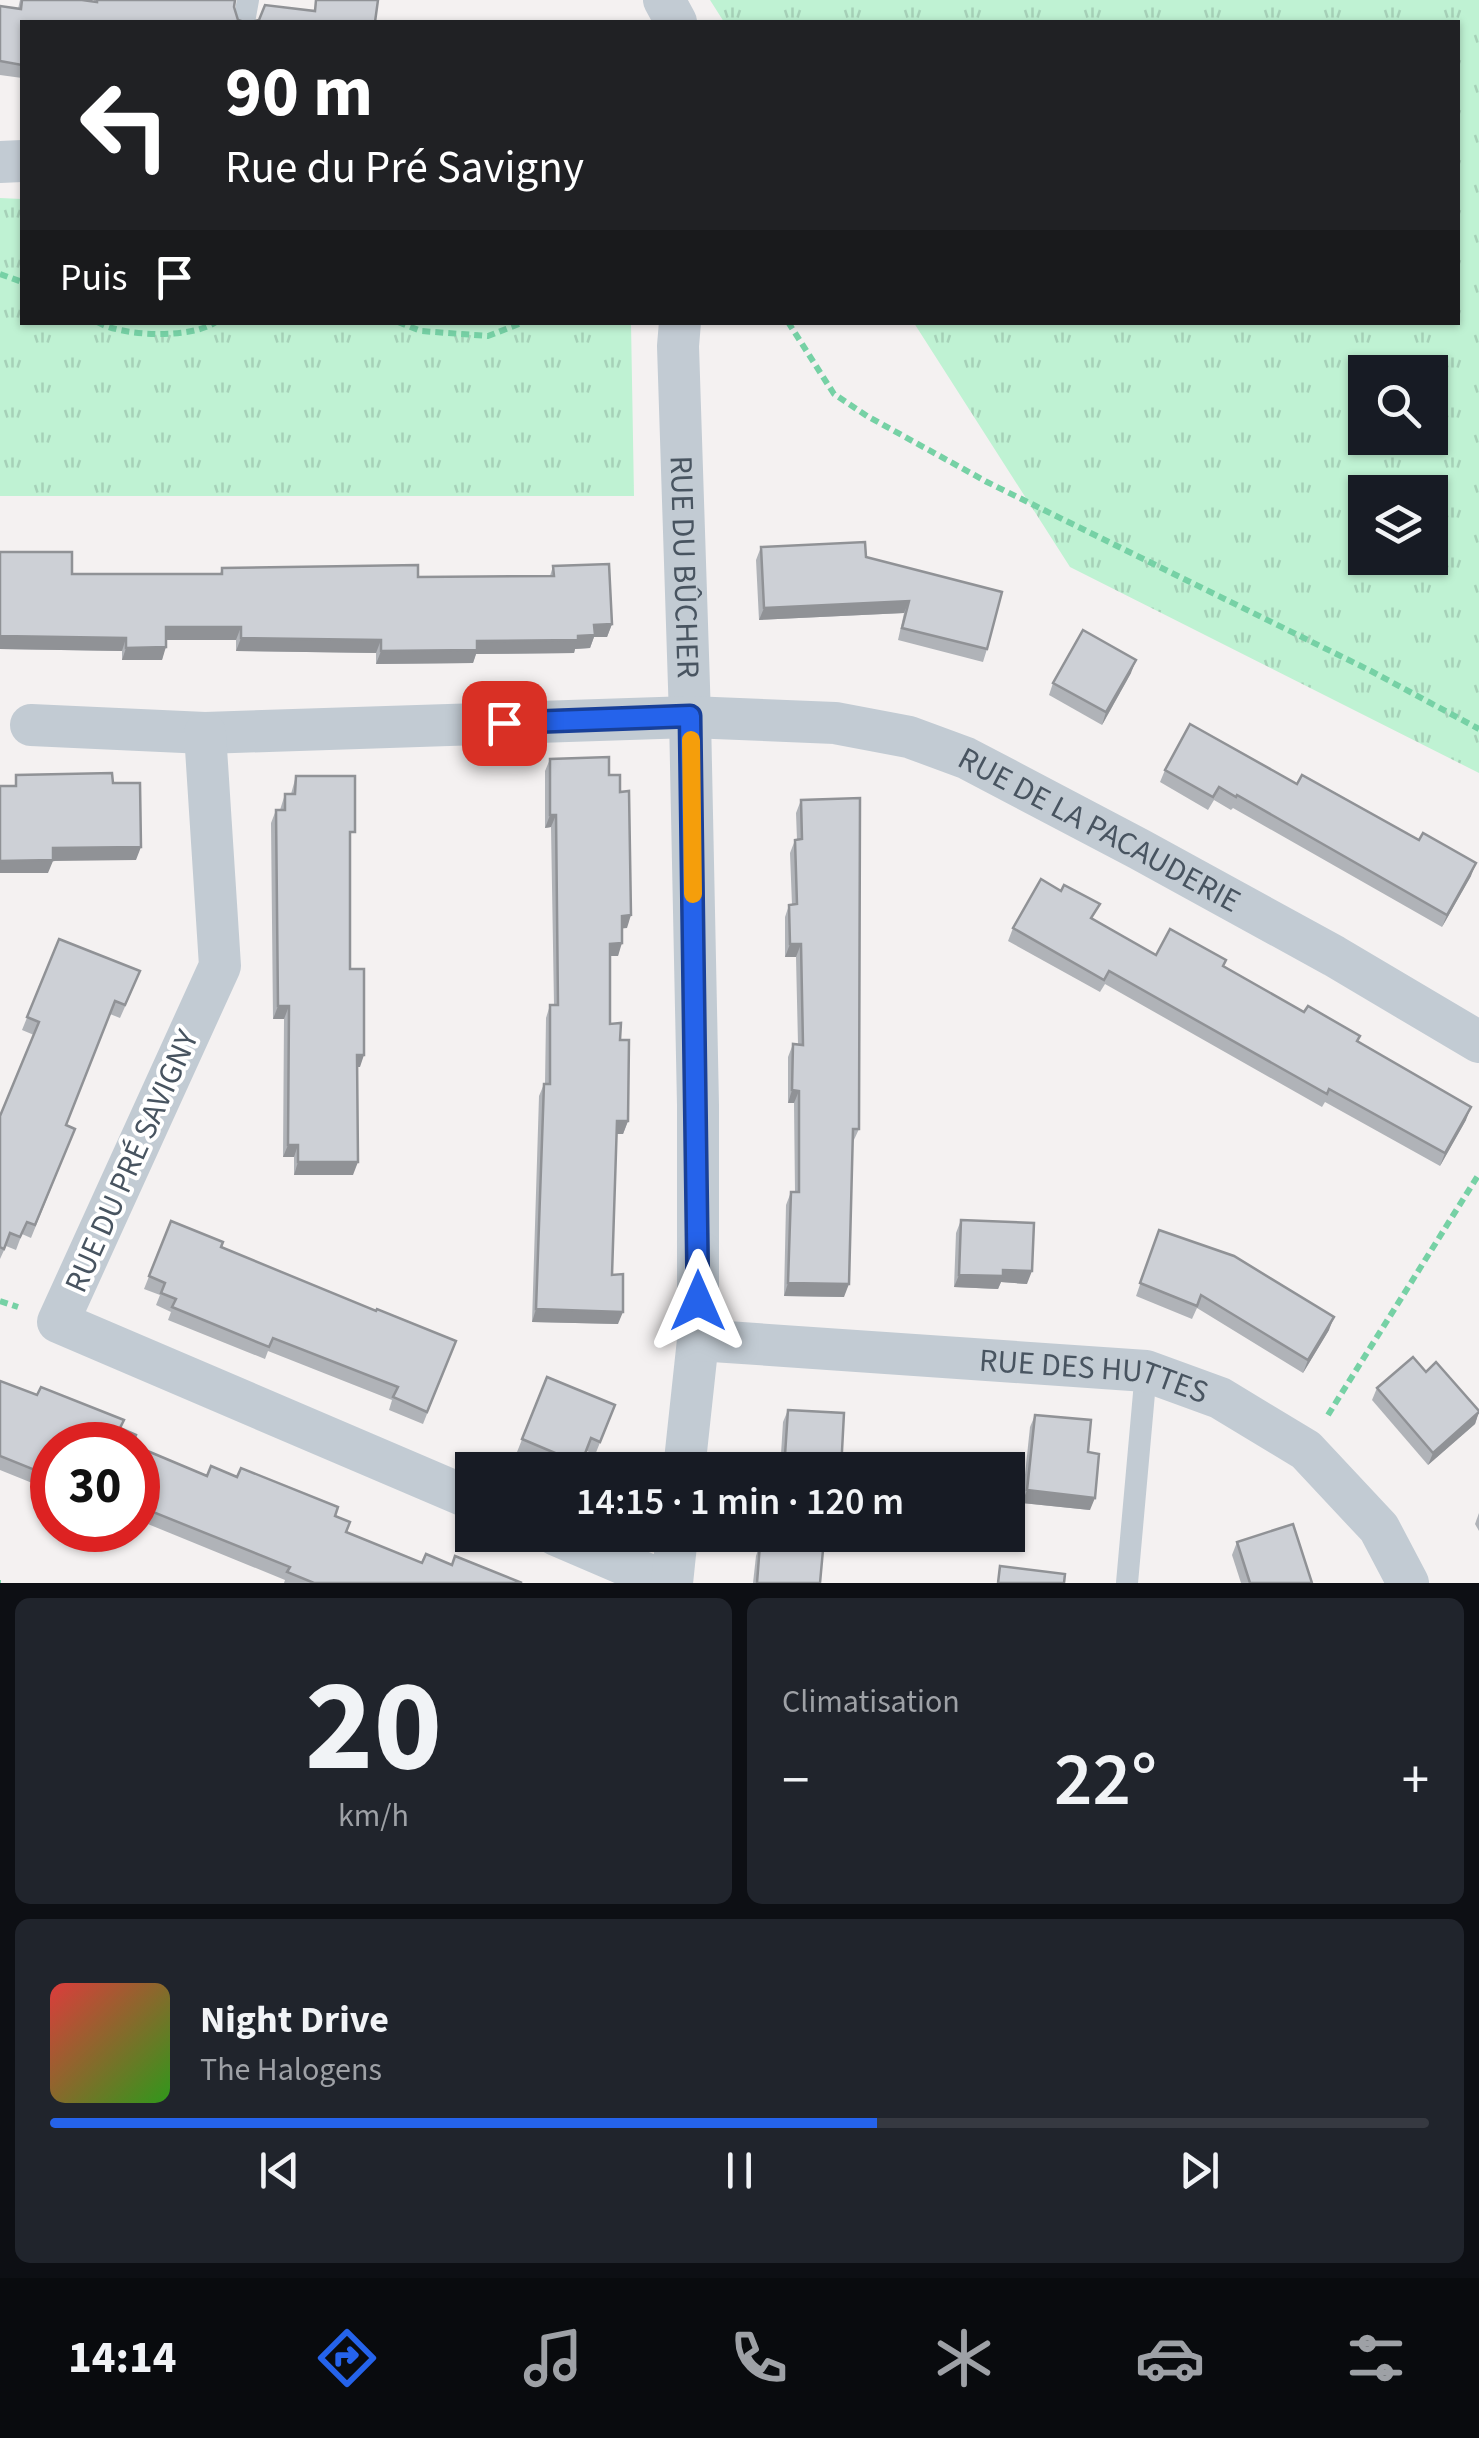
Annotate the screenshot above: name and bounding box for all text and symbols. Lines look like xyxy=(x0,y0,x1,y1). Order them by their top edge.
text: 90 m xyxy=(225,43,373,143)
icon: left xyxy=(60,60,190,190)
text: Rue du Pré Savigny xyxy=(225,136,584,200)
icon: arrive xyxy=(147,250,202,305)
text: Puis xyxy=(60,251,127,305)
map controls xyxy=(1348,355,1448,575)
button: search xyxy=(1348,355,1448,455)
street label: RUE DU BÛCHER xyxy=(658,455,711,679)
button: layers xyxy=(1348,475,1448,575)
pin xyxy=(462,681,547,766)
icon: arrive xyxy=(477,696,532,751)
street label: RUE DE LA PACAUDERIE xyxy=(950,736,1249,924)
street label: RUE DU PRÉ SAVIGNY xyxy=(53,1022,211,1300)
position arrow xyxy=(646,1249,750,1353)
street label: RUE DES HUTTES xyxy=(978,1338,1215,1416)
speed limit sign: 30 xyxy=(30,1422,160,1552)
text: 14:15 · 1 min · 120 m xyxy=(576,1475,904,1529)
text: 20 xyxy=(305,1635,442,1820)
text: Climatisation xyxy=(782,1679,960,1725)
text: 22° xyxy=(1054,1727,1157,1834)
text: − xyxy=(782,1742,809,1820)
text: + xyxy=(1402,1742,1429,1820)
text: km/h xyxy=(338,1793,409,1839)
text: Night Drive xyxy=(200,1993,389,2047)
text: The Halogens xyxy=(200,2047,382,2093)
icon: previous xyxy=(252,2143,307,2198)
icon: pause xyxy=(712,2143,767,2198)
icon: next xyxy=(1172,2143,1227,2198)
icon: directions xyxy=(312,2323,382,2393)
icon: music xyxy=(518,2323,588,2393)
icon: phone xyxy=(724,2323,794,2393)
icon: climate xyxy=(929,2323,999,2393)
icon: car xyxy=(1135,2323,1205,2393)
icon: filters xyxy=(1341,2323,1411,2393)
text: 14:14 xyxy=(68,2326,176,2390)

